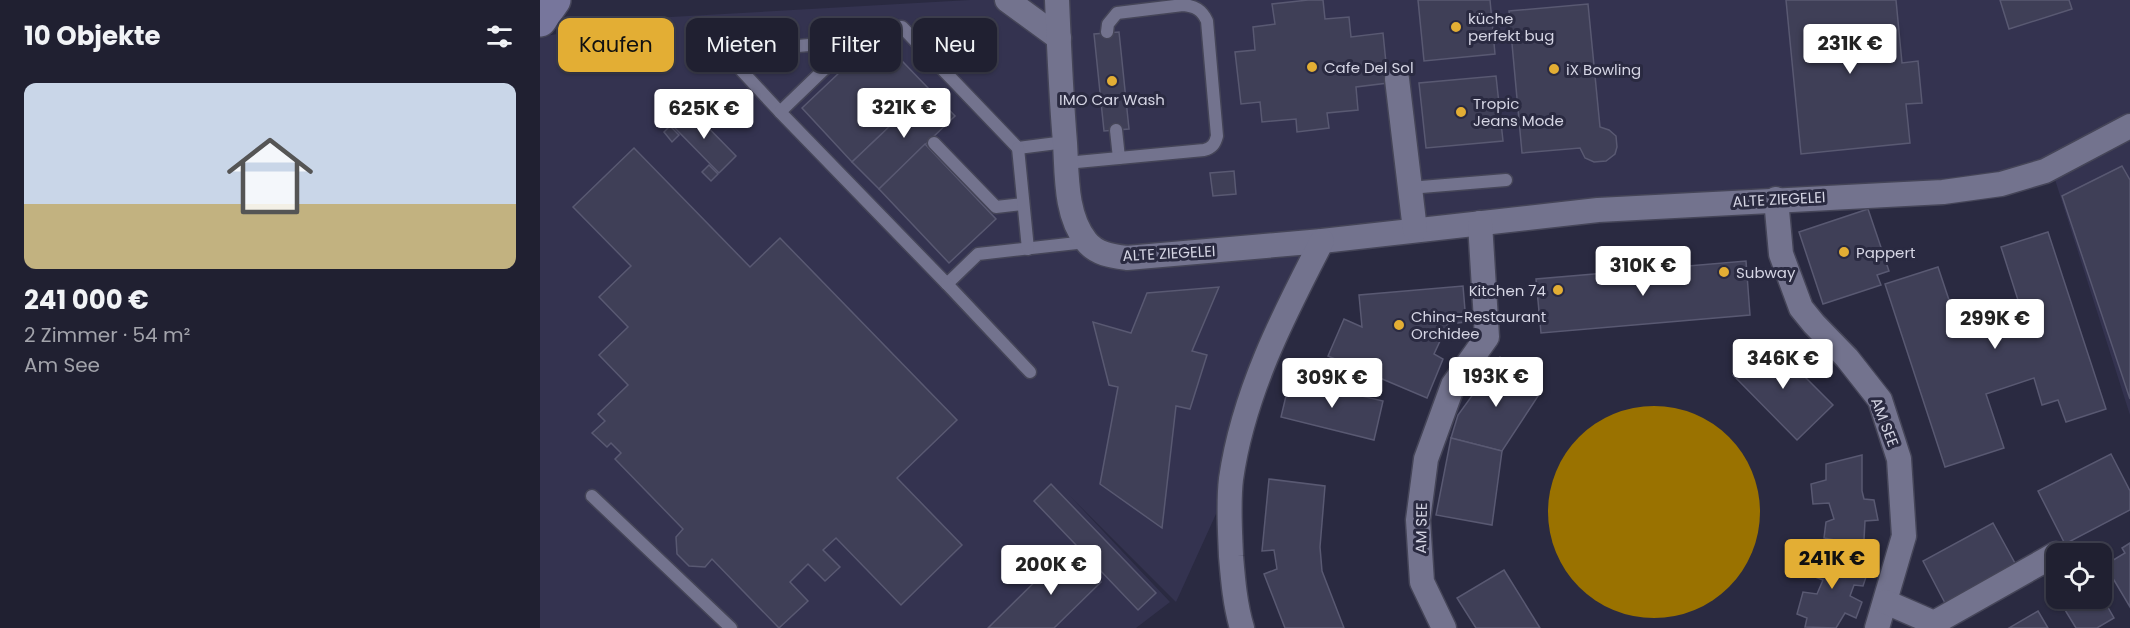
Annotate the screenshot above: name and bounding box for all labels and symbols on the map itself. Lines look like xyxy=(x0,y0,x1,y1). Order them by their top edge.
place label: küche perfekt bug xyxy=(1468,8,1554,46)
marker: küche perfekt bug xyxy=(1449,20,1463,34)
pin: 231K € xyxy=(1801,24,1899,75)
place label: Cafe Del Sol xyxy=(1324,57,1414,78)
place label: iX Bowling xyxy=(1566,59,1641,80)
marker: Cafe Del Sol xyxy=(1305,60,1319,74)
marker: iX Bowling xyxy=(1547,62,1561,76)
marker: IMO Car Wash xyxy=(1105,74,1119,88)
pin: 321K € xyxy=(855,88,953,139)
pin: 625K € xyxy=(655,89,753,140)
place label: IMO Car Wash xyxy=(1059,89,1165,110)
place label: Tropic Jeans Mode xyxy=(1473,93,1564,131)
marker: Tropic Jeans Mode xyxy=(1454,105,1468,119)
street label: ALTE ZIEGELEI xyxy=(1732,186,1826,212)
street label: ALTE ZIEGELEI xyxy=(1122,240,1216,266)
place label: Pappert xyxy=(1856,242,1915,263)
marker: Pappert xyxy=(1837,245,1851,259)
pin: 310K € xyxy=(1594,246,1692,297)
place label: Subway xyxy=(1736,262,1796,283)
marker: Subway xyxy=(1717,265,1731,279)
place label: Kitchen 74 xyxy=(1469,280,1546,301)
marker: Kitchen 74 xyxy=(1551,283,1565,297)
pin: 299K € xyxy=(1946,299,2044,350)
place label: China-Restaurant Orchidee xyxy=(1411,306,1546,344)
marker: China-Restaurant Orchidee xyxy=(1392,318,1406,332)
pin: 346K € xyxy=(1734,339,1832,390)
pin: 193K € xyxy=(1447,357,1545,408)
pin: 309K € xyxy=(1283,358,1381,409)
street label: AM SEE xyxy=(1866,394,1904,450)
street label: AM SEE xyxy=(1410,502,1432,554)
pin: 241K € xyxy=(1783,539,1881,590)
pin: 200K € xyxy=(1002,545,1100,596)

